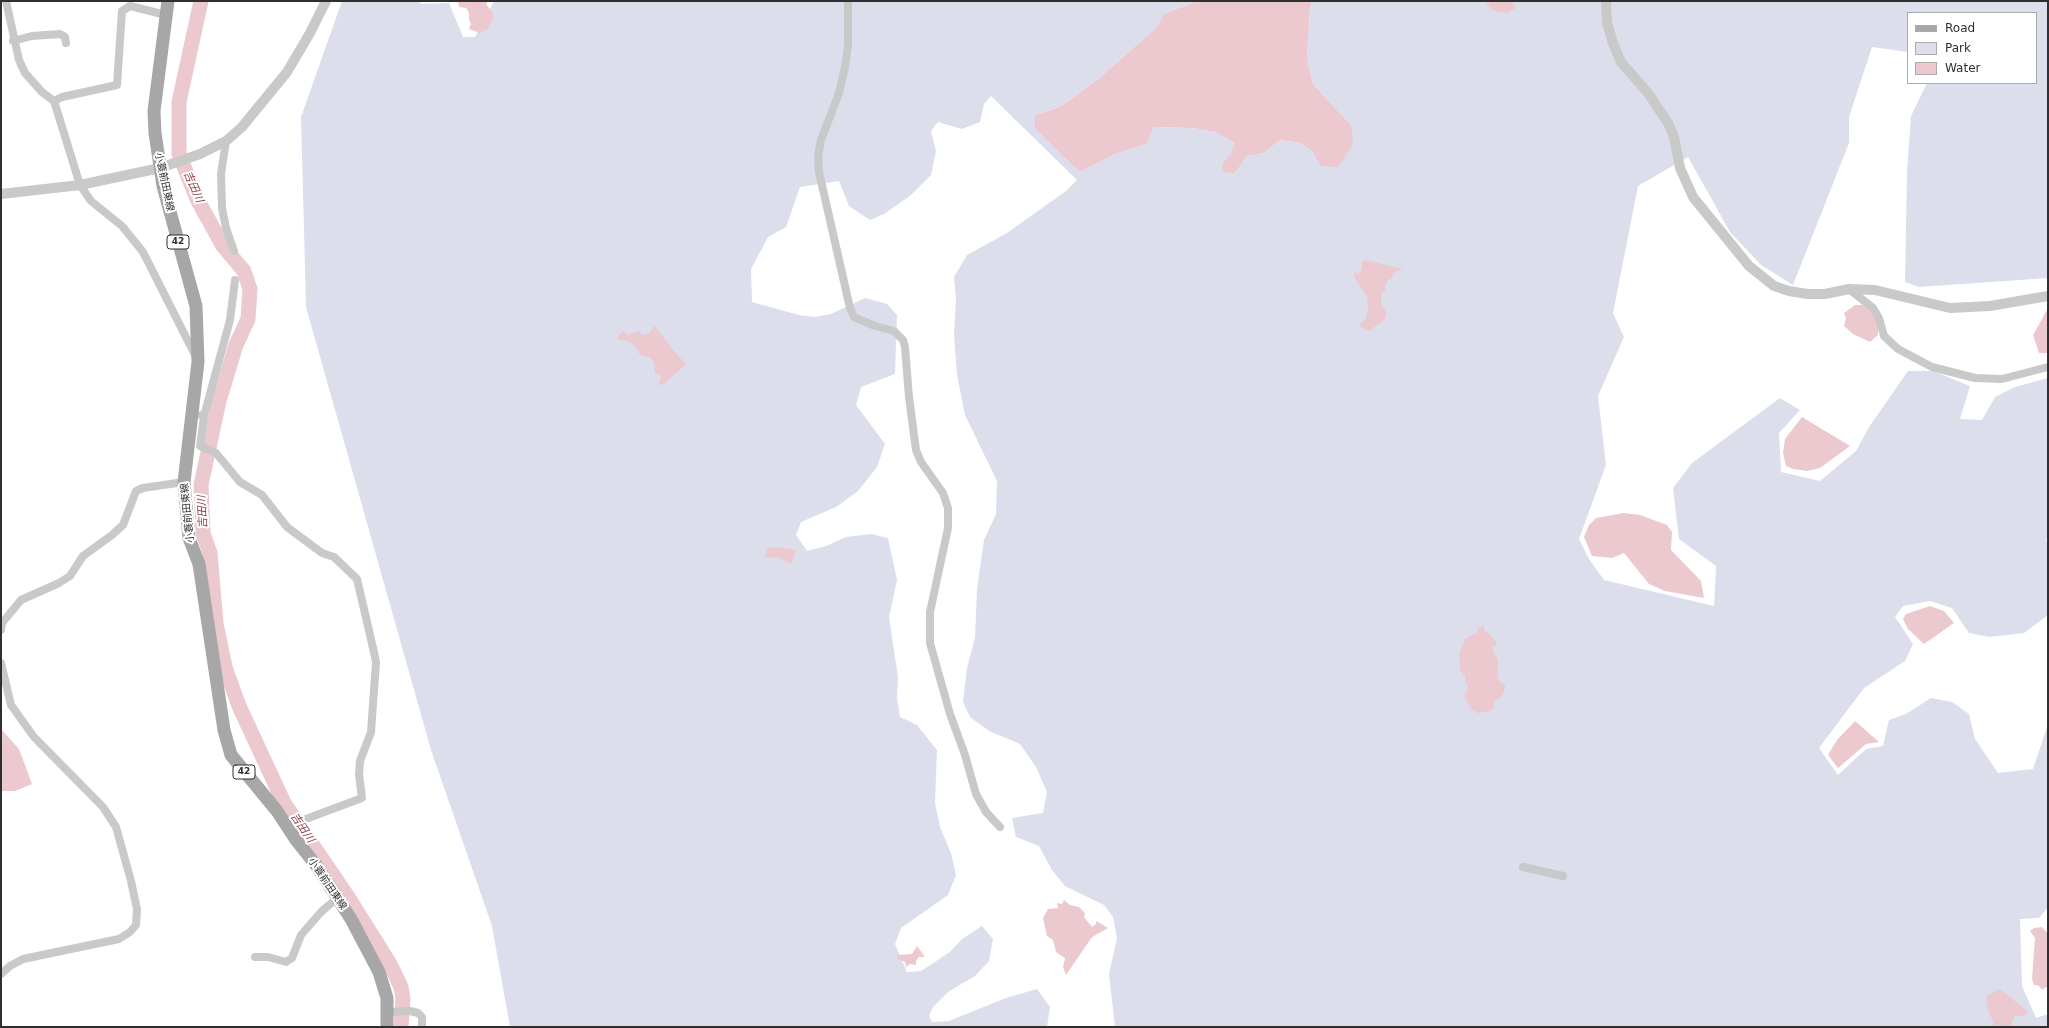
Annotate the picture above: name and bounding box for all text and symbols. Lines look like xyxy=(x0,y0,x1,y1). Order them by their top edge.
legend xyxy=(1907,12,2037,84)
text: Road xyxy=(1945,21,1975,35)
text: Park xyxy=(1945,41,1971,55)
text: Water xyxy=(1945,61,1980,75)
street label: 小蓑前田東線 xyxy=(152,151,176,213)
water label: 吉田川 xyxy=(180,169,206,205)
road number: 42 xyxy=(167,235,189,249)
street label: 小蓑前田東線 xyxy=(179,483,197,543)
water label: 吉田川 xyxy=(196,495,210,529)
road number: 42 xyxy=(233,765,255,779)
water label: 吉田川 xyxy=(287,811,317,845)
street label: 小蓑前田東線 xyxy=(305,856,349,912)

